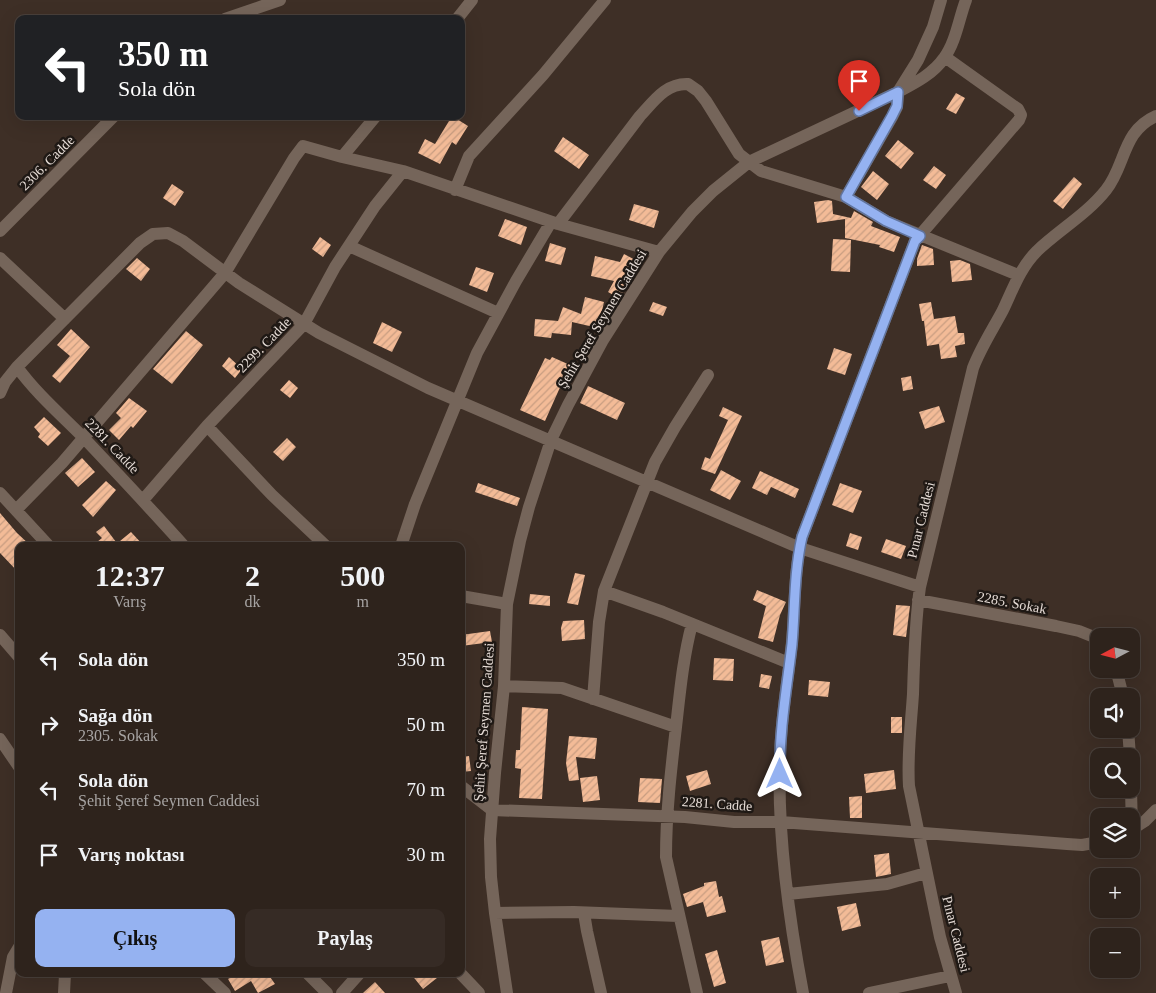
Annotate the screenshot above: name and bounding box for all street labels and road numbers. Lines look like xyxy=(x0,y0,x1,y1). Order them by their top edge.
street label: 2306. Cadde xyxy=(17,133,77,193)
street label: Şehit Şeref Seymen Caddesi xyxy=(555,247,649,391)
street label: 2299. Cadde xyxy=(234,314,294,376)
street label: 2281. Cadde xyxy=(82,415,142,477)
street label: Pınar Caddesi xyxy=(904,480,938,560)
street label: 2285. Sokak xyxy=(976,589,1048,617)
street label: Şehit Şeref Seymen Caddesi xyxy=(471,642,497,802)
street label: 2281. Cadde xyxy=(681,794,753,814)
street label: Pınar Caddesi xyxy=(939,894,973,974)

